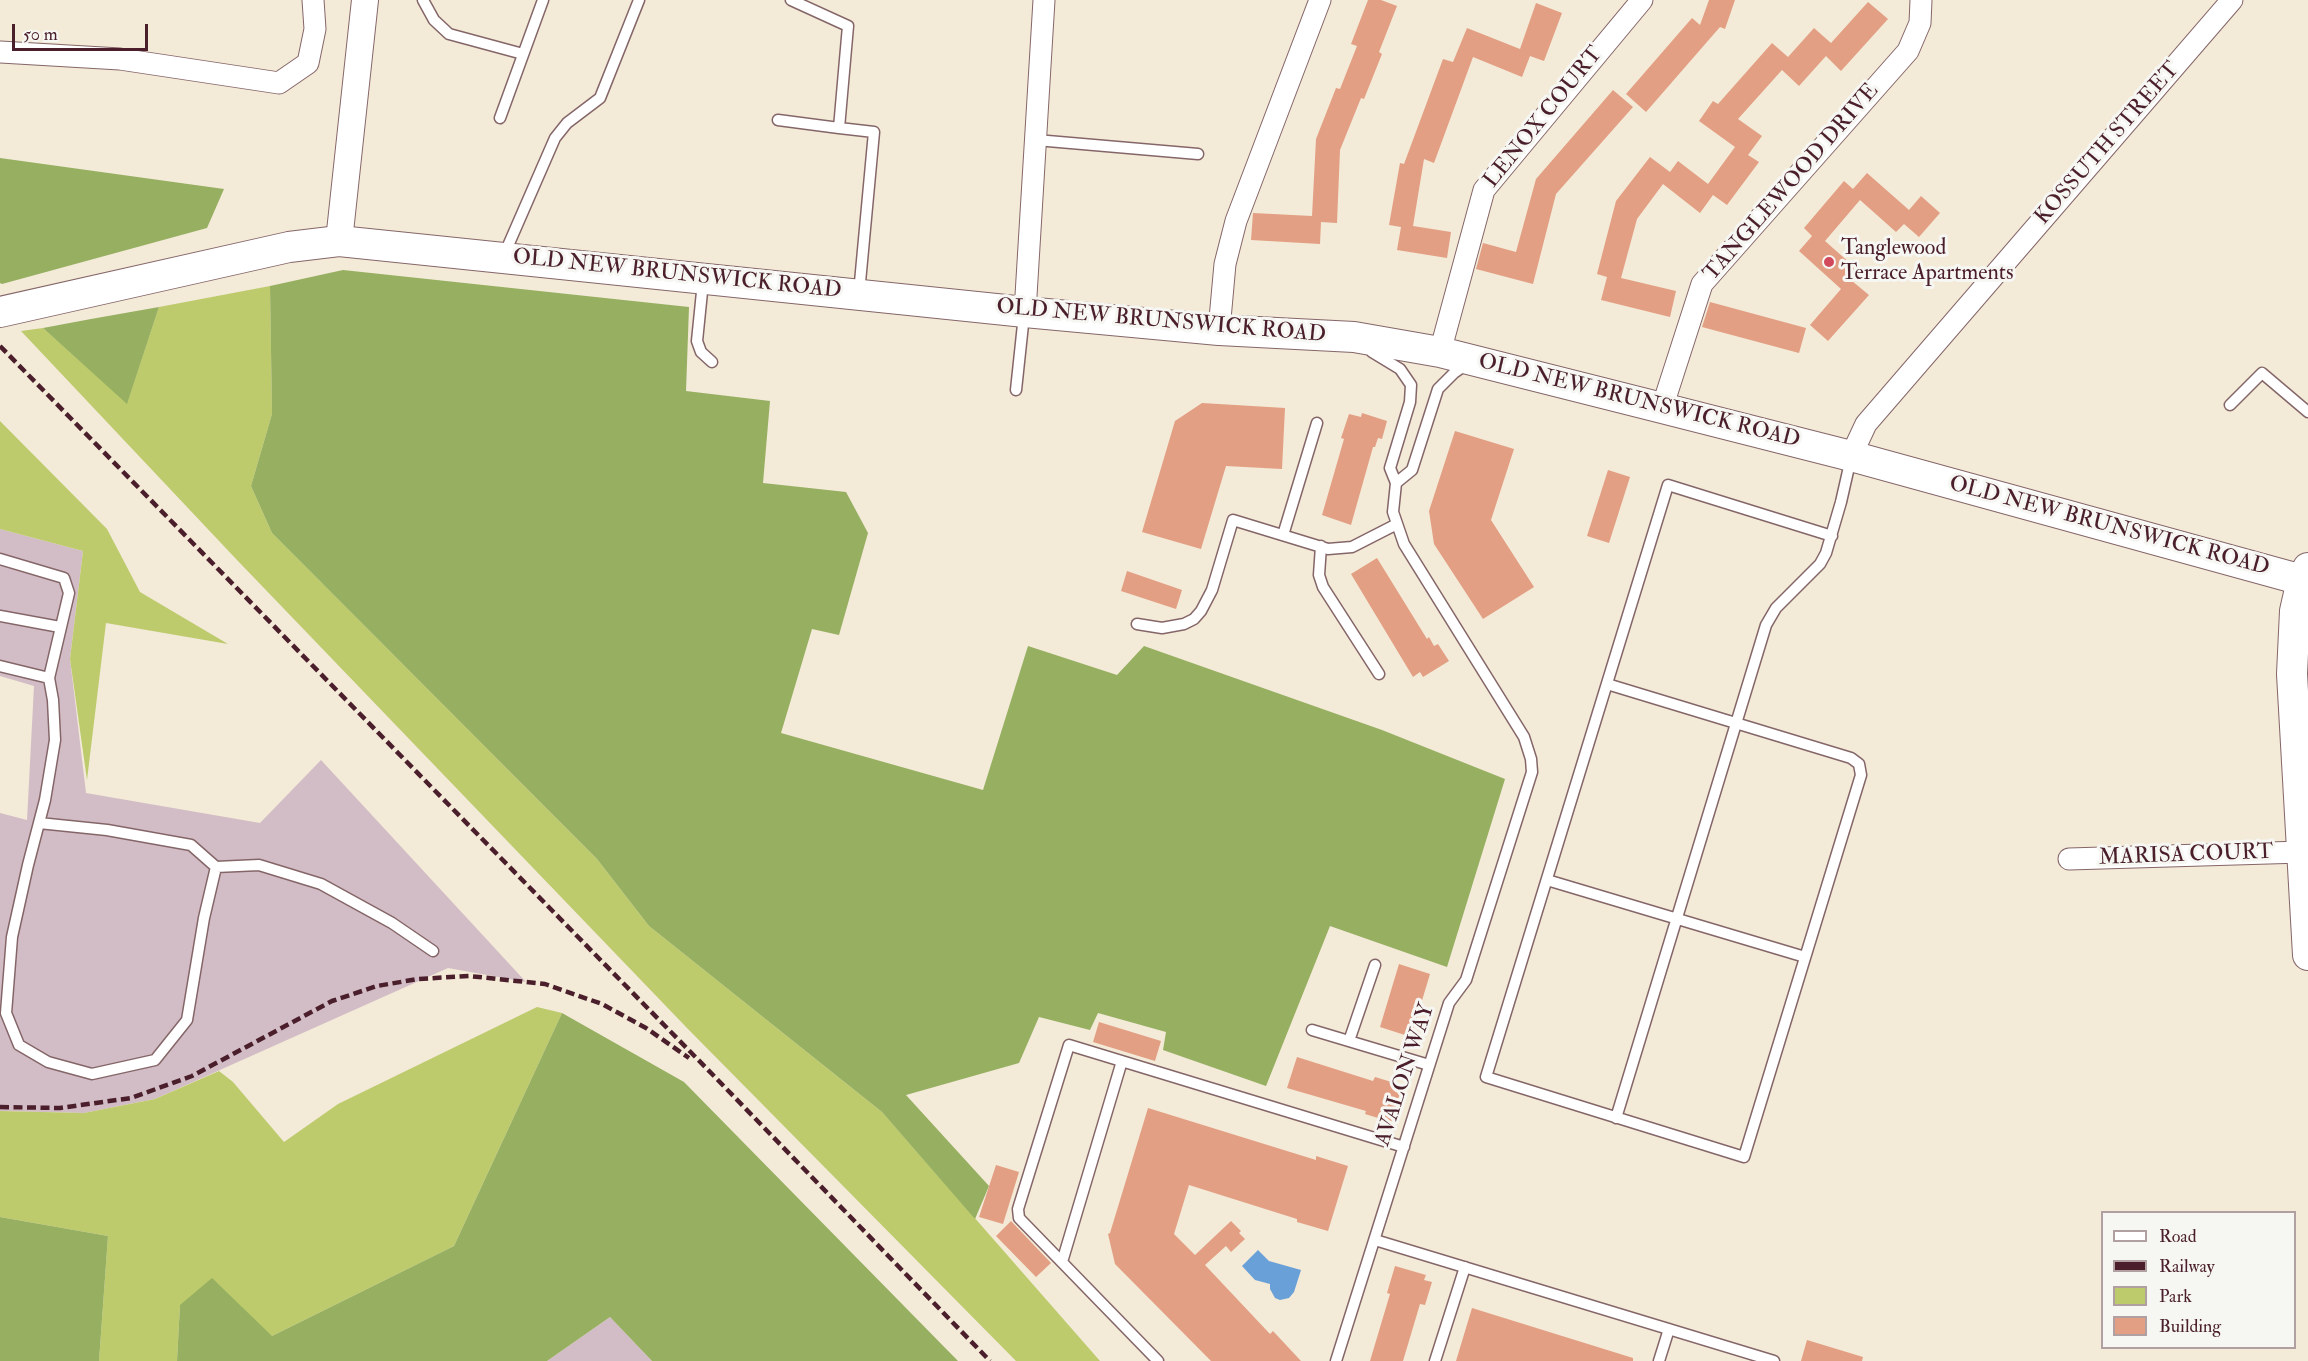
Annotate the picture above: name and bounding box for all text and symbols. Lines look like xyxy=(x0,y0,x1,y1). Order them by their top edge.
scale bar xyxy=(15,12,152,50)
text: 50 m xyxy=(23,23,58,46)
street label: LENOX COURT xyxy=(1479,42,1609,194)
street label: KOSSUTH STREET xyxy=(2030,57,2186,231)
street label: TANGLEWOOD DRIVE xyxy=(1699,79,1885,287)
place label: Tanglewood Terrace Apartments xyxy=(1841,236,2013,288)
street label: OLD NEW BRUNSWICK ROAD xyxy=(511,245,843,305)
marker: Tanglewood Terrace Apartments xyxy=(1822,255,1836,269)
street label: OLD NEW BRUNSWICK ROAD xyxy=(995,294,1327,350)
street label: OLD NEW BRUNSWICK ROAD xyxy=(1475,349,1803,455)
street label: OLD NEW BRUNSWICK ROAD xyxy=(1946,471,2272,583)
street label: MARISA COURT xyxy=(2098,840,2274,872)
street label: AVALON WAY xyxy=(1371,1000,1441,1150)
legend xyxy=(2101,1211,2296,1349)
text: Road xyxy=(2159,1225,2197,1248)
text: Railway xyxy=(2159,1255,2215,1278)
text: Park xyxy=(2159,1285,2192,1308)
text: Building xyxy=(2159,1315,2221,1338)

